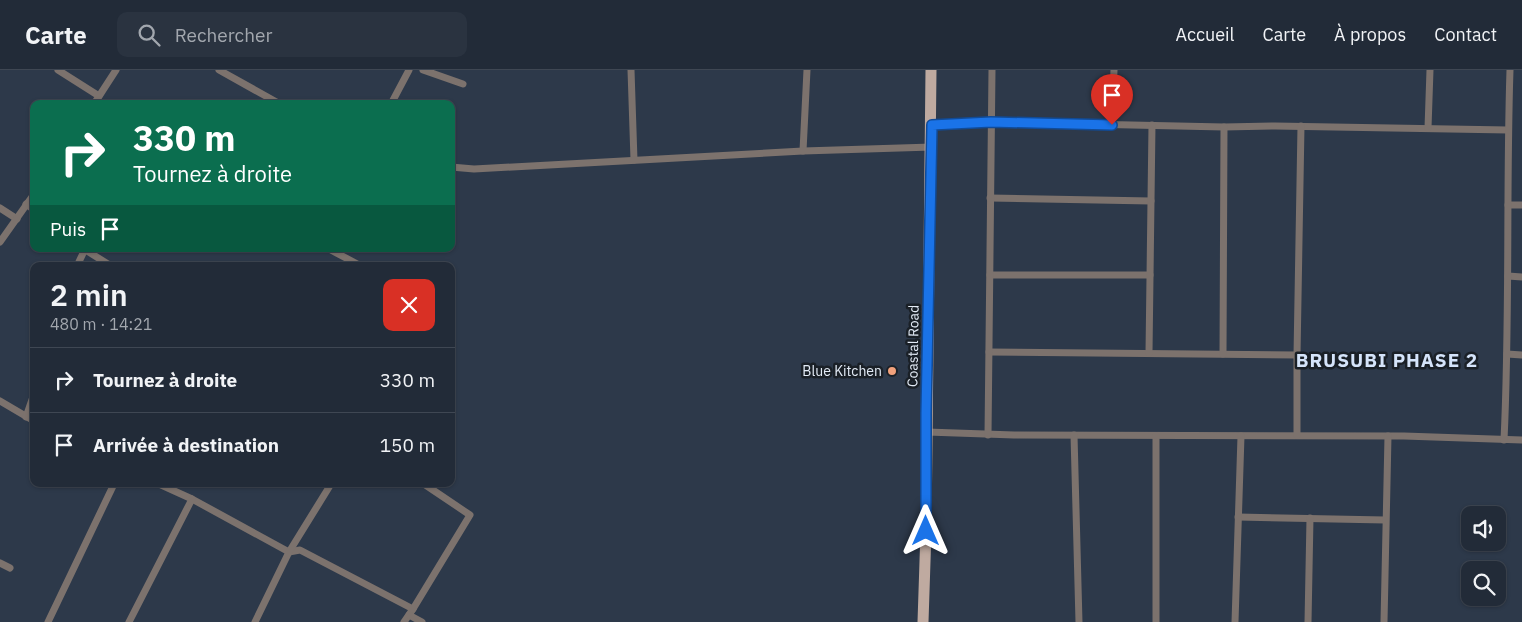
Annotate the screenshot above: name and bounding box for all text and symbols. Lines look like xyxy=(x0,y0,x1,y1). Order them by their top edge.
search box xyxy=(117,12,467,57)
text: Carte xyxy=(25,19,87,51)
icon: search xyxy=(135,21,163,49)
text: Rechercher xyxy=(175,23,272,47)
text: Accueil xyxy=(1175,23,1234,46)
text: Carte xyxy=(1262,23,1306,46)
text: À propos xyxy=(1334,23,1406,46)
text: Contact xyxy=(1434,23,1497,46)
pin xyxy=(1091,74,1133,125)
icon: arrive xyxy=(1098,81,1126,109)
text: 330 m xyxy=(133,115,236,161)
icon: right xyxy=(50,120,115,185)
text: Tournez à droite xyxy=(133,159,292,188)
icon: arrive xyxy=(96,215,124,243)
text: Puis xyxy=(50,217,86,241)
text: 2 min xyxy=(50,275,128,314)
button: close xyxy=(383,279,435,331)
street label: Coastal Road xyxy=(903,305,923,387)
text: 480 m · 14:21 xyxy=(50,314,152,334)
district label: BRUSUBI PHASE 2 xyxy=(1296,348,1478,372)
place label: Blue Kitchen xyxy=(802,362,882,380)
marker: Blue Kitchen xyxy=(886,365,898,377)
icon: right xyxy=(50,366,78,394)
text: Tournez à droite xyxy=(93,368,237,392)
text: 330 m xyxy=(380,368,435,392)
icon: arrive xyxy=(50,431,78,459)
text: Arrivée à destination xyxy=(93,433,279,457)
text: 150 m xyxy=(380,433,435,457)
position arrow xyxy=(899,504,951,556)
map controls xyxy=(1461,506,1506,606)
button: sound xyxy=(1461,506,1506,551)
button: search xyxy=(1461,561,1506,606)

